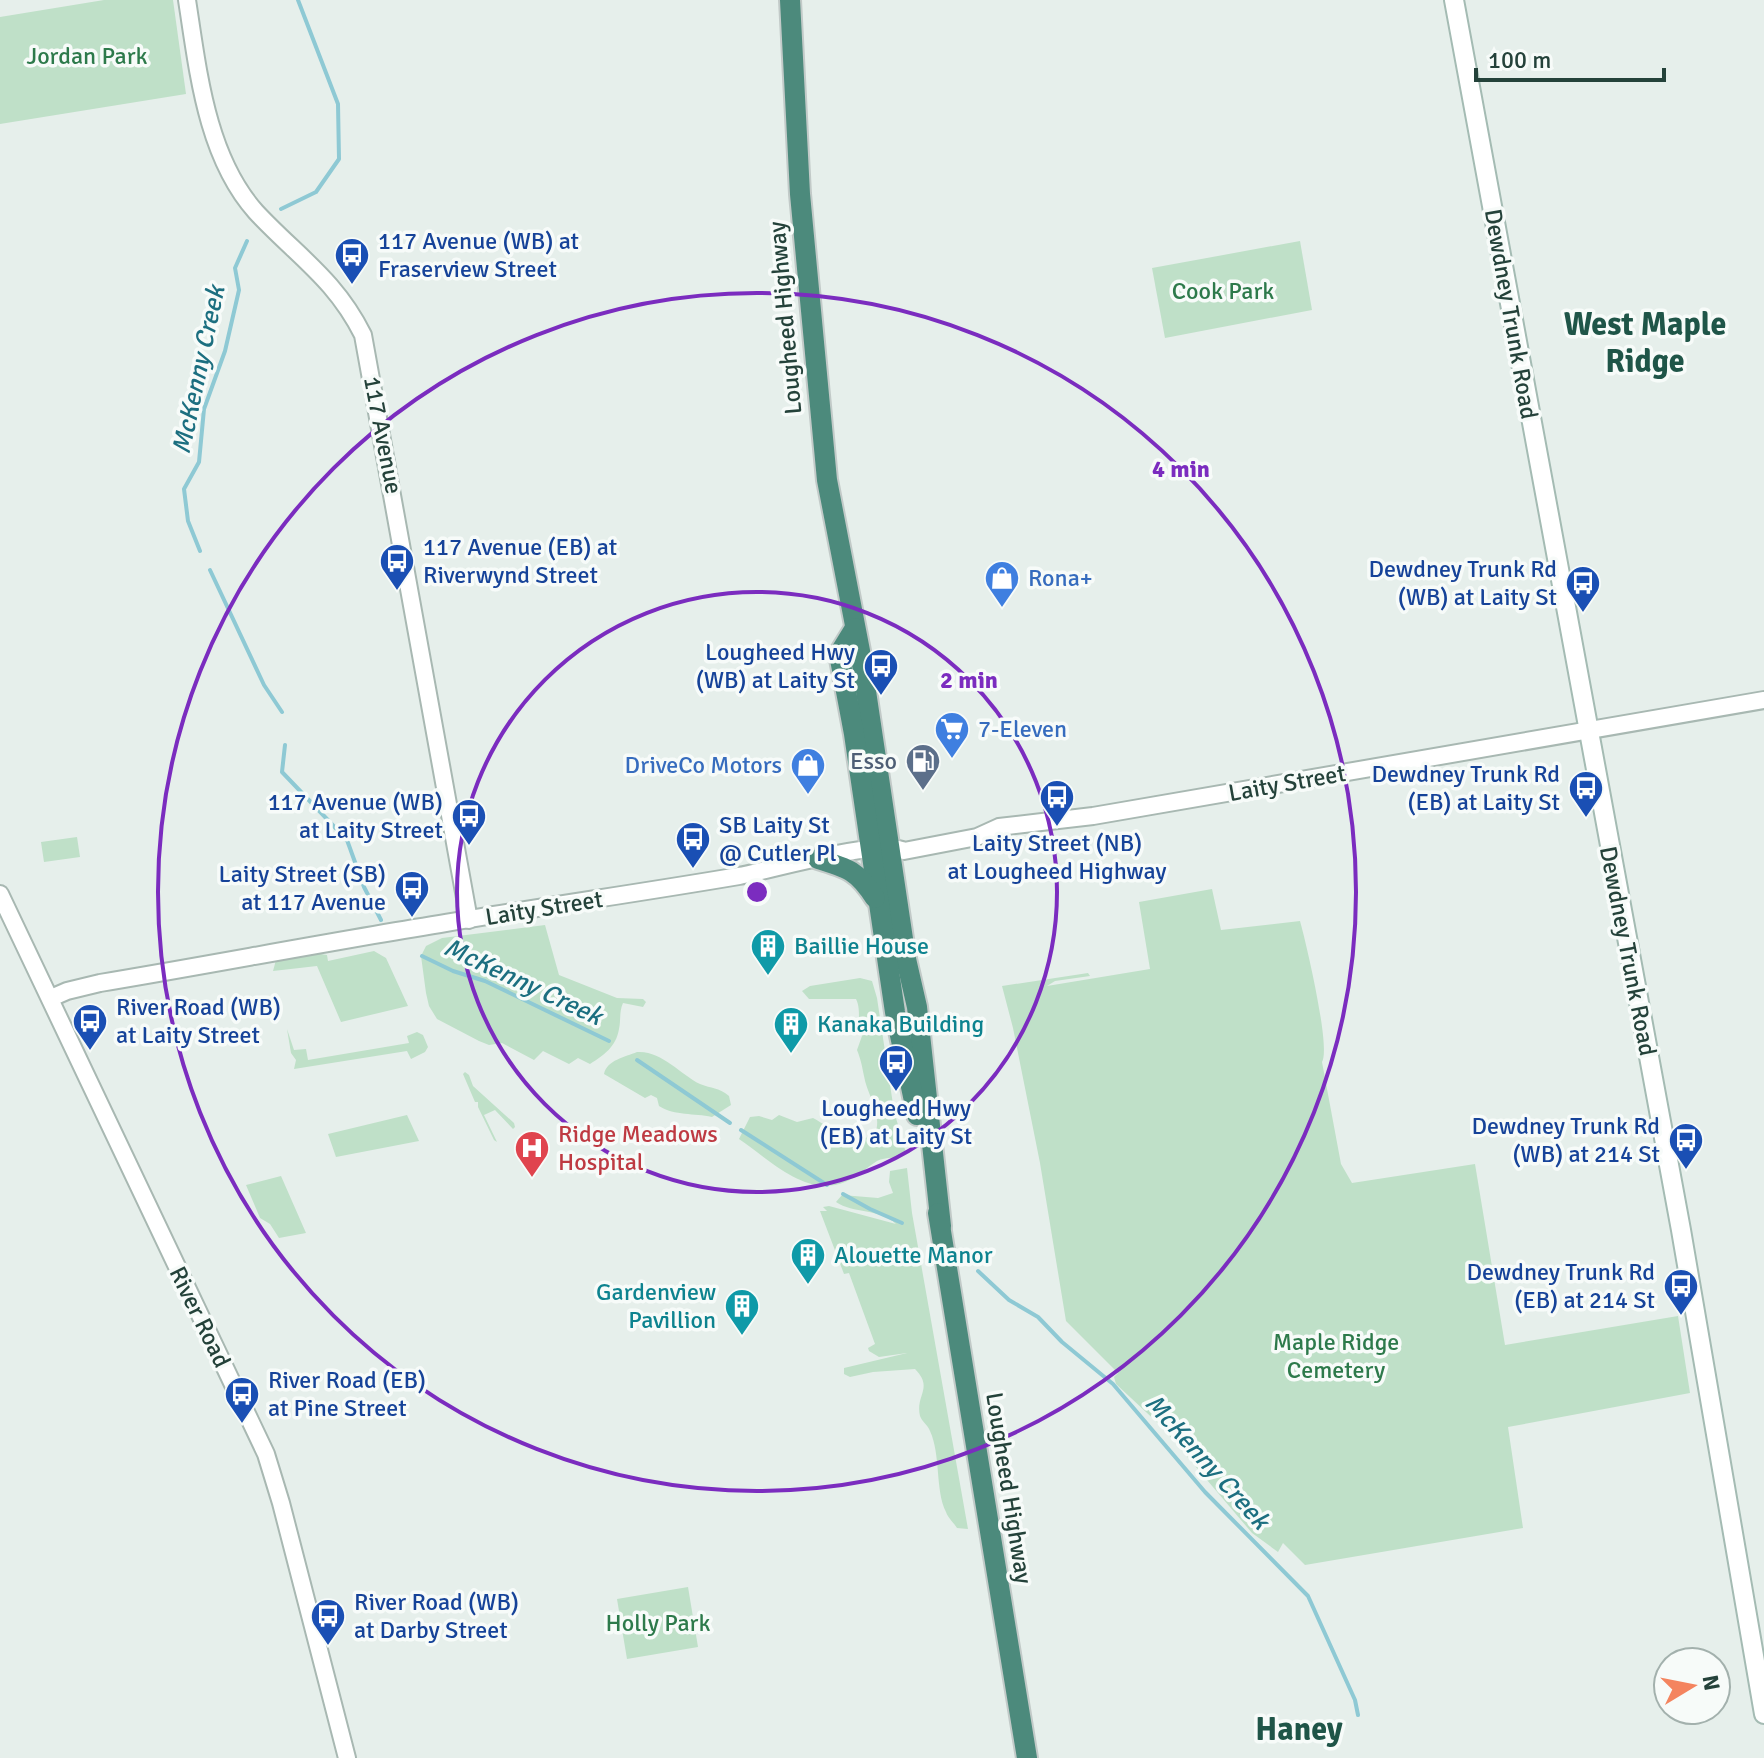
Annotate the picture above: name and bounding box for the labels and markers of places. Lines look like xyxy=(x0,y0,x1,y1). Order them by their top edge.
place label: 117 Avenue (WB) at Fraserview Street xyxy=(378,226,579,284)
bus stop icon: 117 Avenue (WB) at Fraserview Street xyxy=(333,236,371,286)
place label: 117 Avenue (EB) at Riverwynd Street xyxy=(423,532,617,590)
bus stop icon: 117 Avenue (EB) at Riverwynd Street xyxy=(378,542,416,592)
place label: Dewdney Trunk Rd (WB) at Laity St xyxy=(1369,554,1557,612)
shop icon: Rona+ xyxy=(983,559,1021,609)
place label: Rona+ xyxy=(1028,563,1093,593)
bus stop icon: Dewdney Trunk Rd (WB) at Laity St xyxy=(1564,564,1602,614)
place label: Lougheed Hwy (WB) at Laity St xyxy=(696,637,855,695)
bus stop icon: Lougheed Hwy (WB) at Laity St xyxy=(862,647,900,697)
supermarket icon: 7-Eleven xyxy=(933,710,971,760)
place label: 7-Eleven xyxy=(978,714,1067,744)
fuel station icon: Esso xyxy=(904,742,942,792)
shop icon: DriveCo Motors xyxy=(789,746,827,796)
place label: Esso xyxy=(850,746,897,776)
place label: DriveCo Motors xyxy=(625,750,782,780)
place label: Dewdney Trunk Rd (EB) at Laity St xyxy=(1372,759,1560,817)
bus stop icon: Dewdney Trunk Rd (EB) at Laity St xyxy=(1567,769,1605,819)
bus stop icon: Laity Street (NB) at Lougheed Highway xyxy=(1038,778,1076,828)
place label: 117 Avenue (WB) at Laity Street xyxy=(268,787,443,845)
bus stop icon: 117 Avenue (WB) at Laity Street xyxy=(450,797,488,847)
place label: SB Laity St @ Cutler Pl xyxy=(719,810,837,868)
bus stop icon: SB Laity St @ Cutler Pl xyxy=(674,820,712,870)
place label: Laity Street (NB) at Lougheed Highway xyxy=(947,828,1167,886)
place label: Laity Street (SB) at 117 Avenue xyxy=(219,859,386,917)
bus stop icon: Laity Street (SB) at 117 Avenue xyxy=(393,869,431,919)
centre of rings xyxy=(743,878,771,906)
building icon: Baillie House xyxy=(749,927,787,977)
place label: Baillie House xyxy=(794,931,929,961)
place label: River Road (WB) at Laity Street xyxy=(116,992,281,1050)
bus stop icon: River Road (WB) at Laity Street xyxy=(71,1002,109,1052)
building icon: Kanaka Building xyxy=(772,1005,810,1055)
place label: Kanaka Building xyxy=(817,1009,984,1039)
bus stop icon: Lougheed Hwy (EB) at Laity St xyxy=(877,1043,915,1093)
place label: Lougheed Hwy (EB) at Laity St xyxy=(820,1093,972,1151)
place label: Dewdney Trunk Rd (WB) at 214 St xyxy=(1472,1111,1660,1169)
place label: Ridge Meadows Hospital xyxy=(558,1119,718,1177)
bus stop icon: Dewdney Trunk Rd (WB) at 214 St xyxy=(1667,1121,1705,1171)
hospital icon: Ridge Meadows Hospital xyxy=(513,1129,551,1179)
building icon: Alouette Manor xyxy=(789,1236,827,1286)
place label: Alouette Manor xyxy=(834,1240,993,1270)
place label: Dewdney Trunk Rd (EB) at 214 St xyxy=(1467,1257,1655,1315)
bus stop icon: Dewdney Trunk Rd (EB) at 214 St xyxy=(1662,1267,1700,1317)
place label: Gardenview Pavillion xyxy=(596,1277,716,1335)
building icon: Gardenview Pavillion xyxy=(723,1287,761,1337)
place label: River Road (EB) at Pine Street xyxy=(268,1365,426,1423)
bus stop icon: River Road (EB) at Pine Street xyxy=(223,1375,261,1425)
place label: River Road (WB) at Darby Street xyxy=(354,1587,519,1645)
bus stop icon: River Road (WB) at Darby Street xyxy=(309,1597,347,1647)

